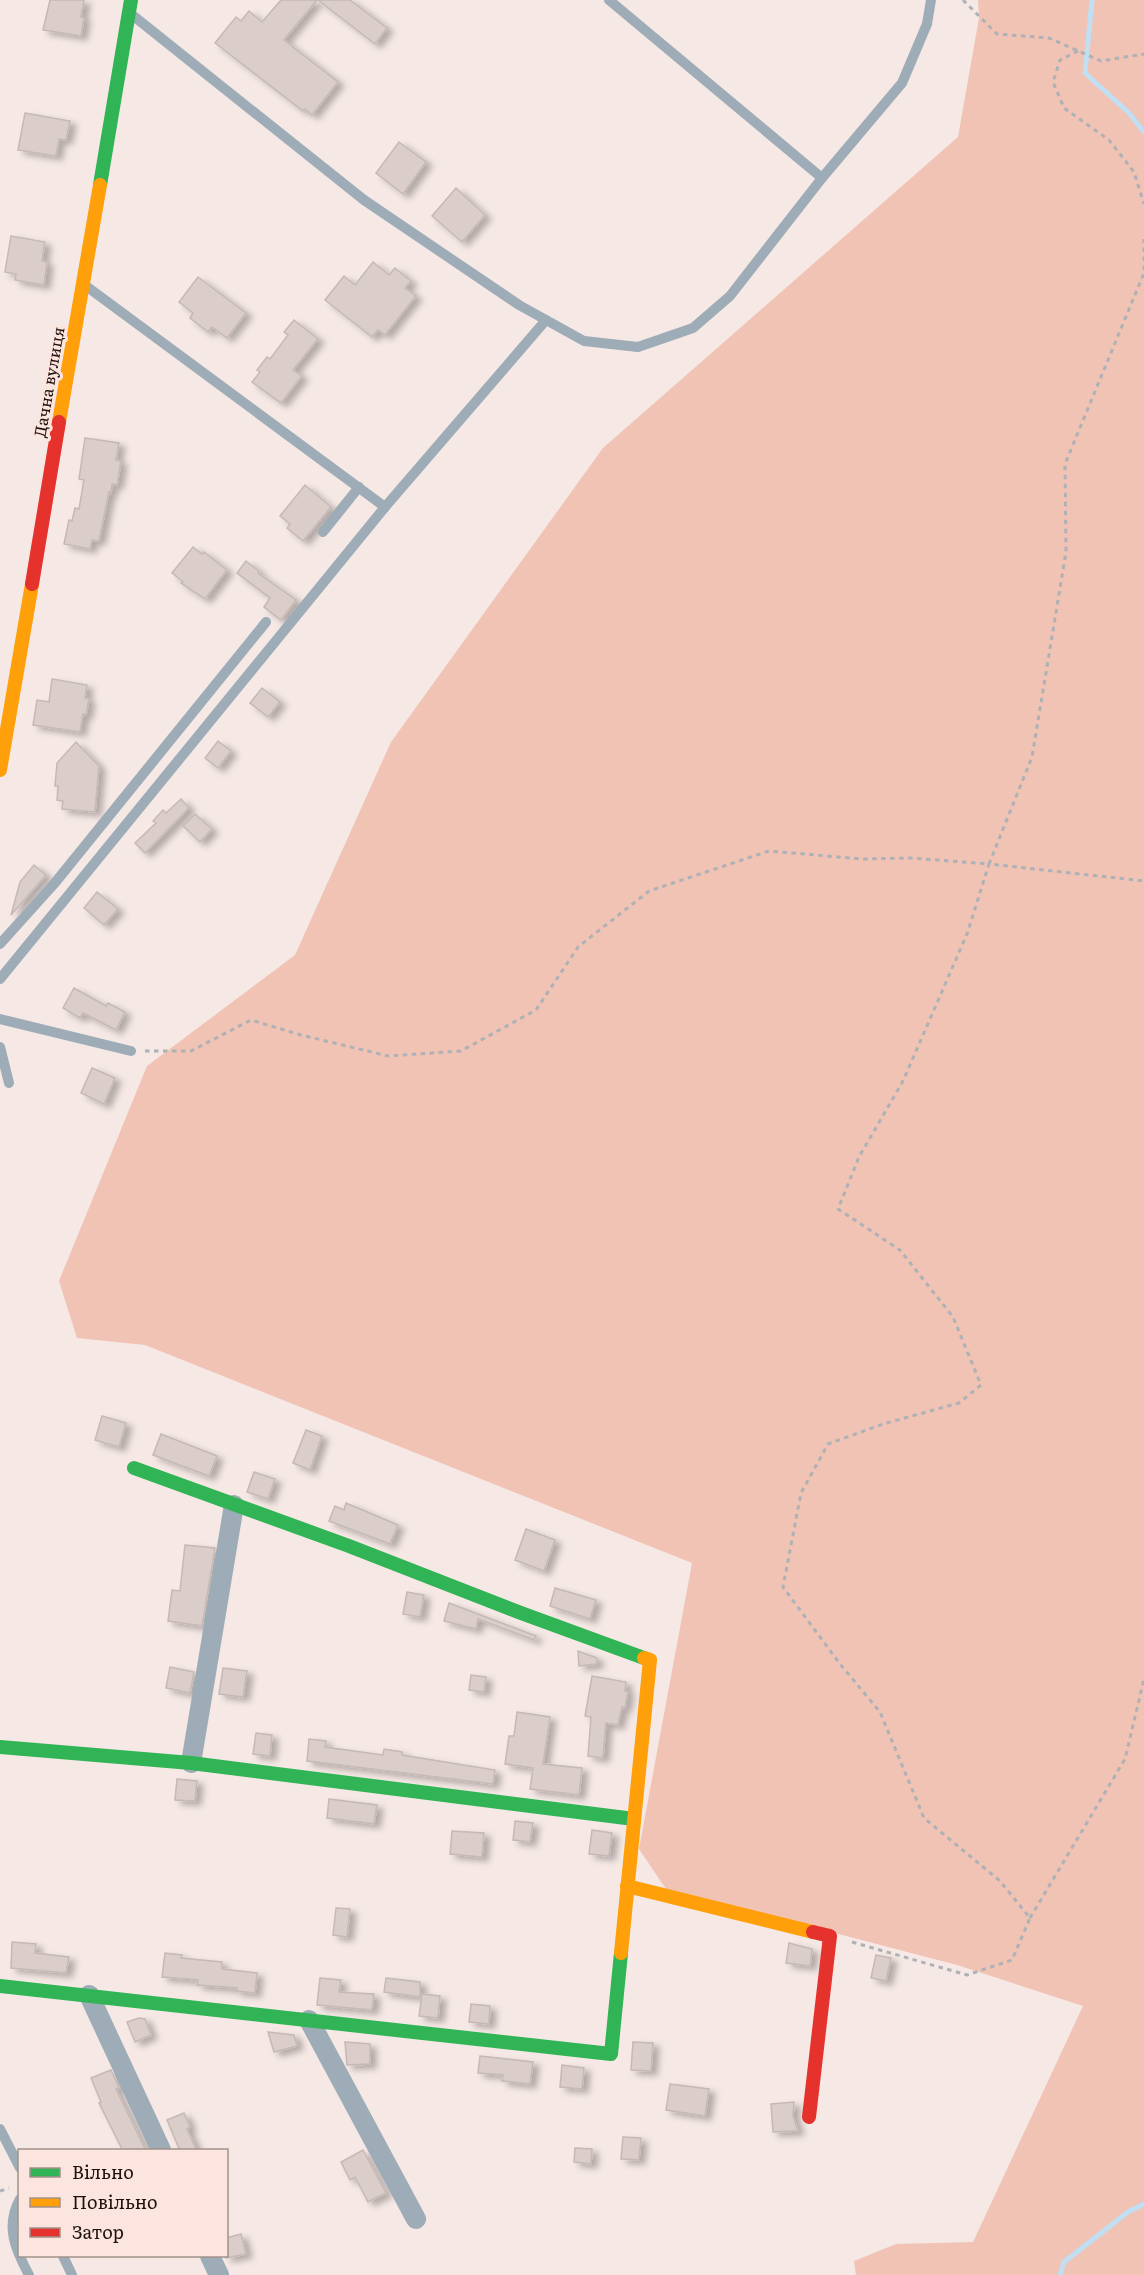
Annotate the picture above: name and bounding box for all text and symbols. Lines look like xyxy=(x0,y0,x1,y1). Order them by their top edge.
street label: Дачна вулиця xyxy=(27,325,70,439)
legend xyxy=(18,2149,228,2257)
text: Вільно xyxy=(72,2158,134,2185)
text: Повільно xyxy=(72,2188,158,2215)
text: Затор xyxy=(72,2218,124,2245)

